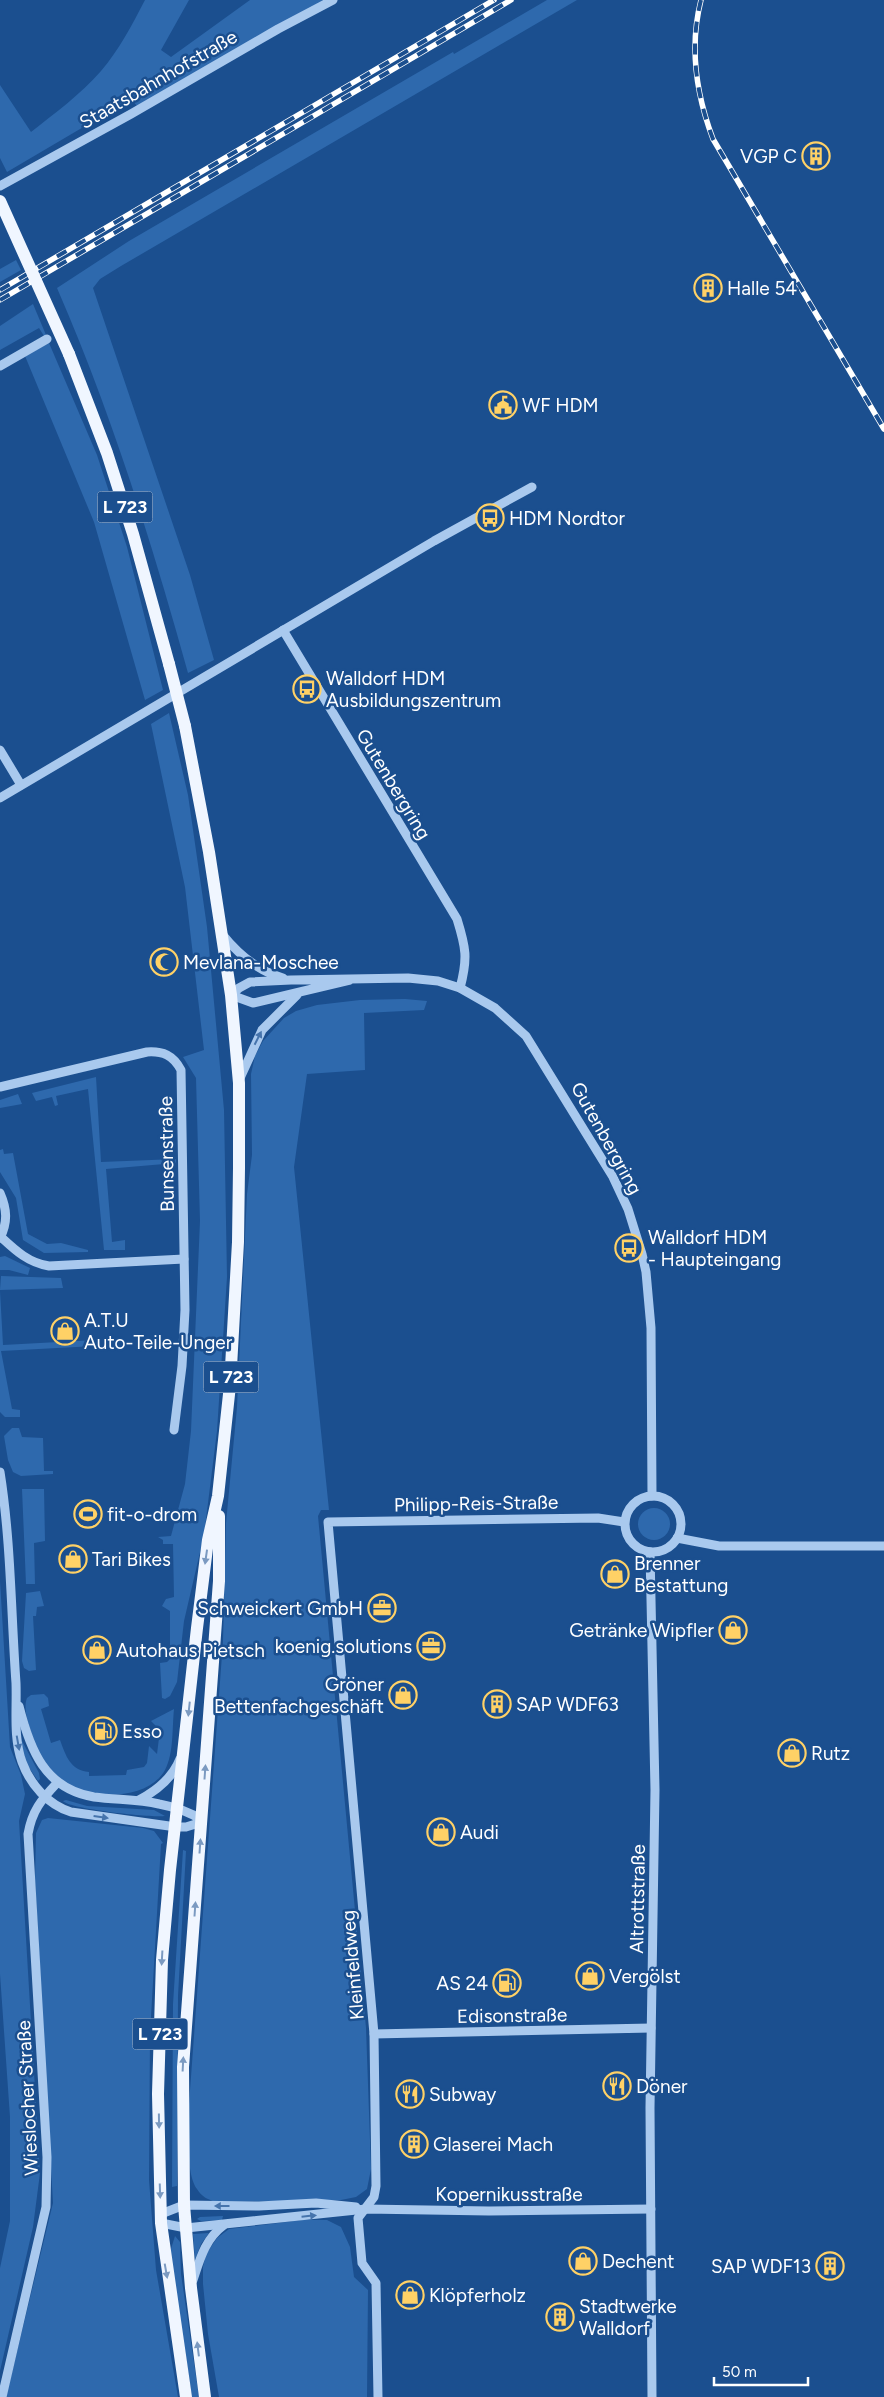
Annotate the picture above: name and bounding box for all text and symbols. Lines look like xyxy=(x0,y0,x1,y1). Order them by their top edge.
street label: Staatsbahnhofstraße xyxy=(75,25,241,134)
building icon: VGP C xyxy=(801,141,831,171)
place label: VGP C xyxy=(740,145,797,168)
building icon: Halle 54 xyxy=(693,273,723,303)
place label: Halle 54 xyxy=(727,277,797,300)
public building icon: WF HDM xyxy=(488,390,518,420)
place label: WF HDM xyxy=(522,394,599,417)
road number: L 723 xyxy=(98,492,152,522)
bus stop icon: HDM Nordtor xyxy=(475,503,505,533)
place label: HDM Nordtor xyxy=(509,507,626,530)
place label: Walldorf HDM Ausbildungszentrum xyxy=(326,667,501,712)
bus stop icon: Walldorf HDM Ausbildungszentrum xyxy=(292,674,322,704)
street label: Gutenbergring xyxy=(352,725,436,844)
mosque icon: Mevlana-Moschee xyxy=(149,947,179,977)
place label: Mevlana-Moschee xyxy=(183,951,339,974)
one-way arrow xyxy=(254,1031,262,1045)
street label: Gutenbergring xyxy=(566,1078,647,1198)
street label: Bunsenstraße xyxy=(154,1096,179,1212)
place label: Walldorf HDM - Haupteingang xyxy=(648,1226,782,1271)
bus stop icon: Walldorf HDM - Haupteingang xyxy=(614,1233,644,1263)
place label: A.T.U Auto-Teile-Unger xyxy=(84,1309,233,1354)
shop icon: A.T.U Auto-Teile-Unger xyxy=(50,1316,80,1346)
road number: L 723 xyxy=(204,1361,258,1392)
street label: Philipp-Reis-Straße xyxy=(394,1491,558,1516)
sports icon: fit-o-drom xyxy=(73,1499,103,1529)
place label: fit-o-drom xyxy=(107,1503,197,1526)
shop icon: Tari Bikes xyxy=(58,1544,88,1574)
place label: Tari Bikes xyxy=(92,1548,171,1571)
one-way arrow xyxy=(202,1550,210,1566)
place label: Brenner Bestattung xyxy=(634,1552,728,1597)
shop icon: Brenner Bestattung xyxy=(600,1559,630,1589)
office icon: Schweickert GmbH xyxy=(367,1593,397,1623)
place label: Schweickert GmbH xyxy=(197,1597,363,1620)
shop icon: Getränke Wipfler xyxy=(718,1615,748,1645)
place label: Getränke Wipfler xyxy=(569,1619,715,1642)
office icon: koenig.solutions xyxy=(416,1631,446,1661)
shop icon: Autohaus Pietsch xyxy=(82,1635,112,1665)
place label: koenig.solutions xyxy=(275,1635,412,1658)
place label: Autohaus Pietsch xyxy=(116,1639,265,1662)
place label: Gröner Bettenfachgeschäft xyxy=(214,1673,385,1718)
shop icon: Gröner Bettenfachgeschäft xyxy=(388,1680,418,1710)
building icon: SAP WDF63 xyxy=(482,1689,512,1719)
place label: SAP WDF63 xyxy=(516,1693,619,1716)
one-way arrow xyxy=(185,1701,193,1717)
fuel station icon: Esso xyxy=(88,1716,118,1746)
place label: Esso xyxy=(122,1720,162,1743)
one-way arrow xyxy=(14,1735,22,1751)
shop icon: Rutz xyxy=(777,1738,807,1768)
place label: Rutz xyxy=(811,1742,850,1765)
one-way arrow xyxy=(201,1764,209,1780)
one-way arrow xyxy=(93,1814,109,1822)
shop icon: Audi xyxy=(426,1817,456,1847)
place label: Audi xyxy=(460,1821,499,1844)
one-way arrow xyxy=(196,1838,204,1854)
street label: Altrottstraße xyxy=(625,1844,650,1954)
one-way arrow xyxy=(192,1901,200,1917)
street label: Kleinfeldweg xyxy=(336,1909,369,2021)
one-way arrow xyxy=(158,1951,166,1967)
shop icon: Vergölst xyxy=(575,1961,605,1991)
place label: Vergölst xyxy=(609,1965,681,1988)
fuel station icon: AS 24 xyxy=(492,1968,522,1998)
place label: AS 24 xyxy=(436,1972,488,1995)
street label: Edisonstraße xyxy=(457,2003,567,2028)
road number: L 723 xyxy=(132,2018,188,2050)
street label: Wieslocher Straße xyxy=(12,2020,43,2176)
one-way arrow xyxy=(180,2056,188,2072)
restaurant icon: Döner xyxy=(602,2071,632,2101)
place label: Döner xyxy=(636,2075,688,2098)
restaurant icon: Subway xyxy=(395,2079,425,2109)
place label: Subway xyxy=(429,2083,496,2106)
one-way arrow xyxy=(155,2113,163,2129)
building icon: Glaserei Mach xyxy=(399,2129,429,2159)
place label: Glaserei Mach xyxy=(433,2133,553,2156)
one-way arrow xyxy=(156,2183,164,2199)
street label: Kopernikusstraße xyxy=(435,2183,583,2206)
one-way arrow xyxy=(214,2202,230,2210)
one-way arrow xyxy=(301,2212,317,2220)
shop icon: Dechent xyxy=(568,2246,598,2276)
place label: Dechent xyxy=(602,2250,675,2273)
building icon: SAP WDF13 xyxy=(815,2251,845,2281)
place label: SAP WDF13 xyxy=(711,2255,811,2278)
one-way arrow xyxy=(163,2264,171,2280)
shop icon: Klöpferholz xyxy=(395,2280,425,2310)
place label: Klöpferholz xyxy=(429,2284,526,2307)
place label: Stadtwerke Walldorf xyxy=(579,2295,677,2340)
building icon: Stadtwerke Walldorf xyxy=(545,2302,575,2332)
one-way arrow xyxy=(194,2340,202,2356)
scale bar xyxy=(714,2354,808,2386)
text: 50 m xyxy=(722,2363,757,2381)

